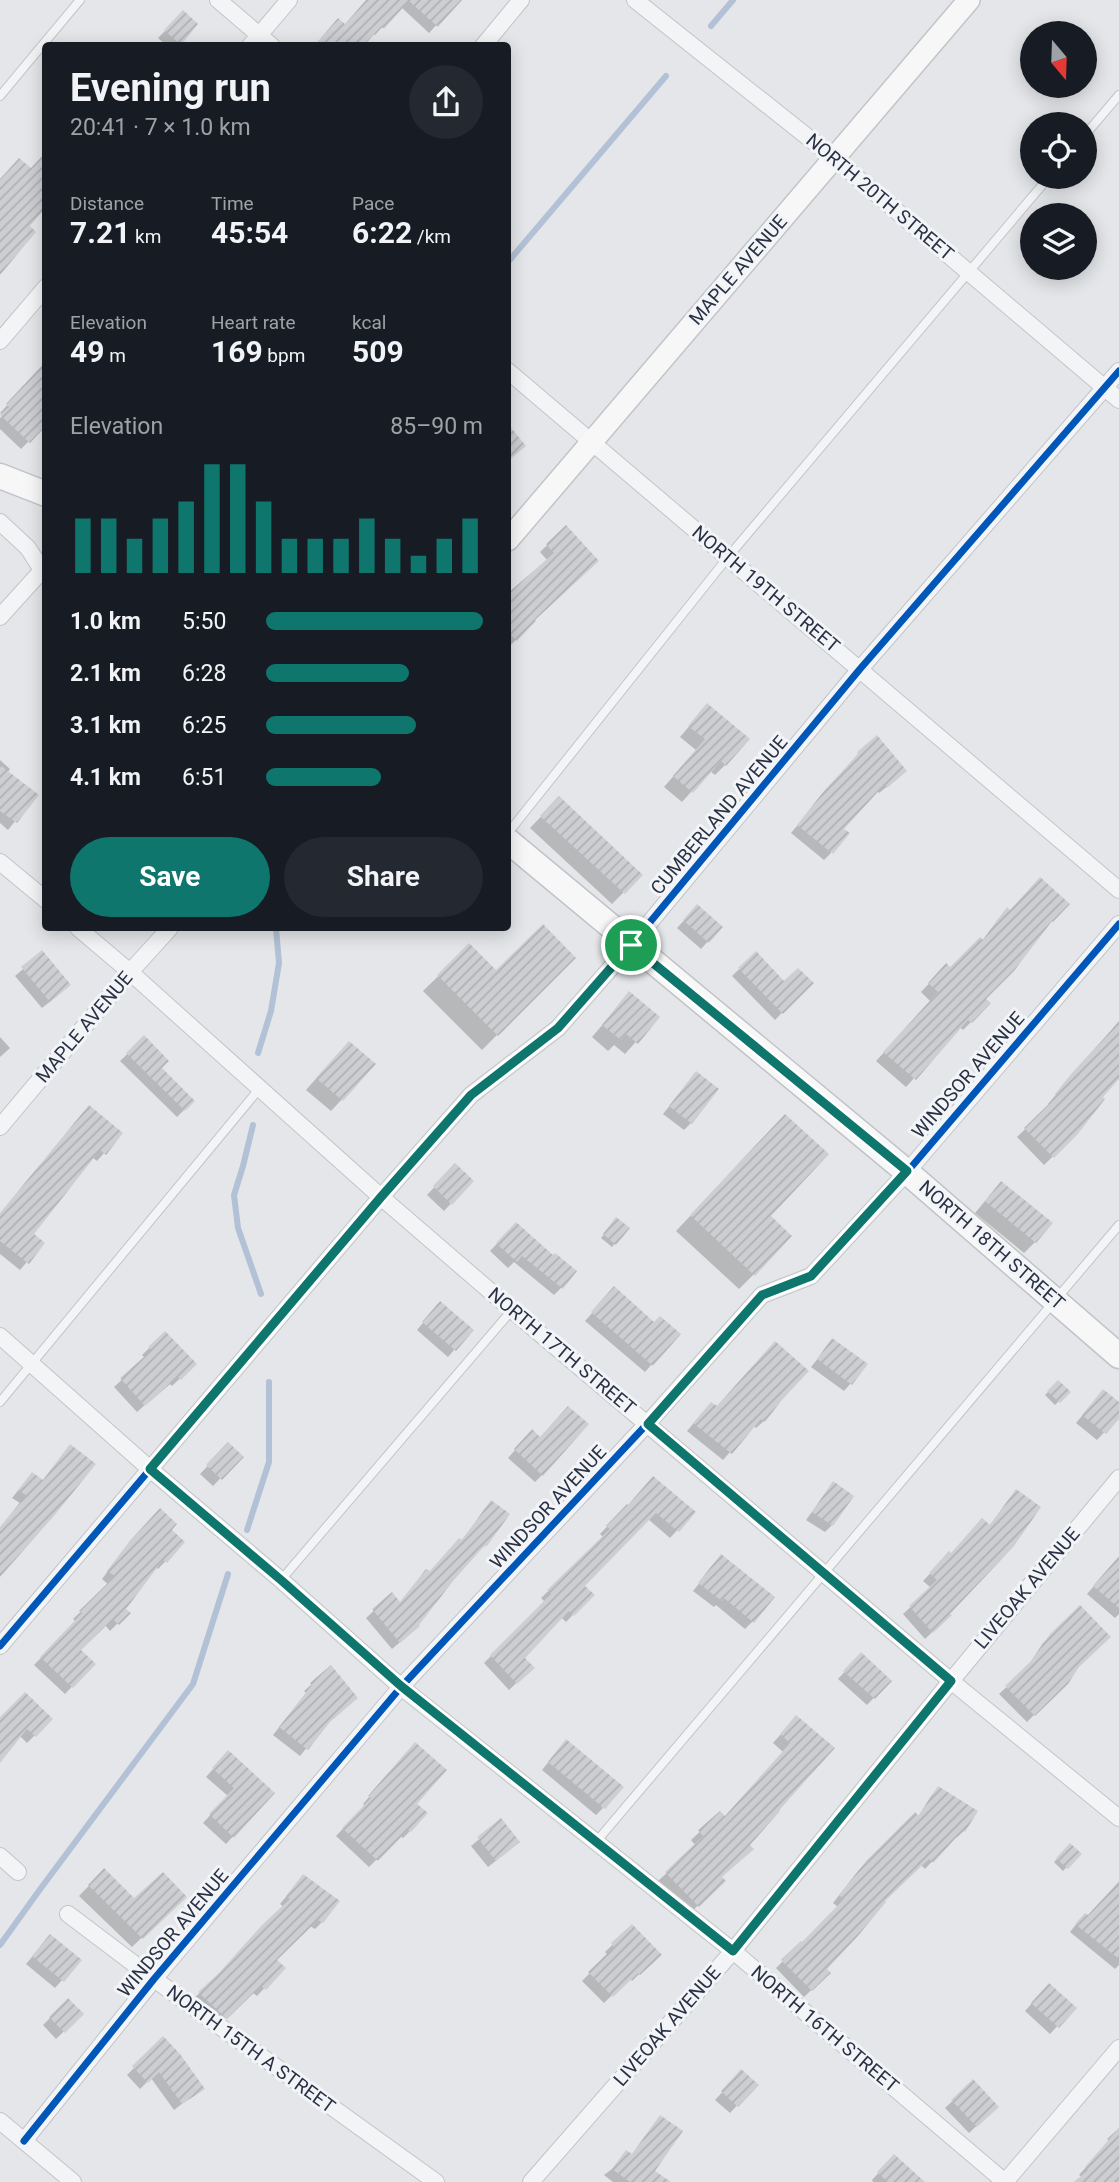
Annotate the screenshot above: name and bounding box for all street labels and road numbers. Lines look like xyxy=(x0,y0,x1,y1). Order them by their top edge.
street label: NORTH 20TH STREET xyxy=(802,129,958,265)
street label: MAPLE AVENUE xyxy=(684,210,792,330)
street label: NORTH 19TH STREET xyxy=(688,521,844,657)
street label: CUMBERLAND AVENUE xyxy=(646,731,792,899)
street label: MAPLE AVENUE xyxy=(31,967,137,1087)
street label: WINDSOR AVENUE xyxy=(907,1007,1029,1143)
street label: NORTH 18TH STREET xyxy=(914,1175,1070,1315)
street label: NORTH 17TH STREET xyxy=(484,1283,640,1419)
street label: WINDSOR AVENUE xyxy=(485,1441,611,1573)
street label: LIVEOAK AVENUE xyxy=(970,1522,1085,1653)
street label: WINDSOR AVENUE xyxy=(113,1864,233,2002)
street label: LIVEOAK AVENUE xyxy=(609,1961,725,2091)
street label: NORTH 16TH STREET xyxy=(747,1961,903,2097)
street label: NORTH 15TH A STREET xyxy=(162,1980,340,2118)

